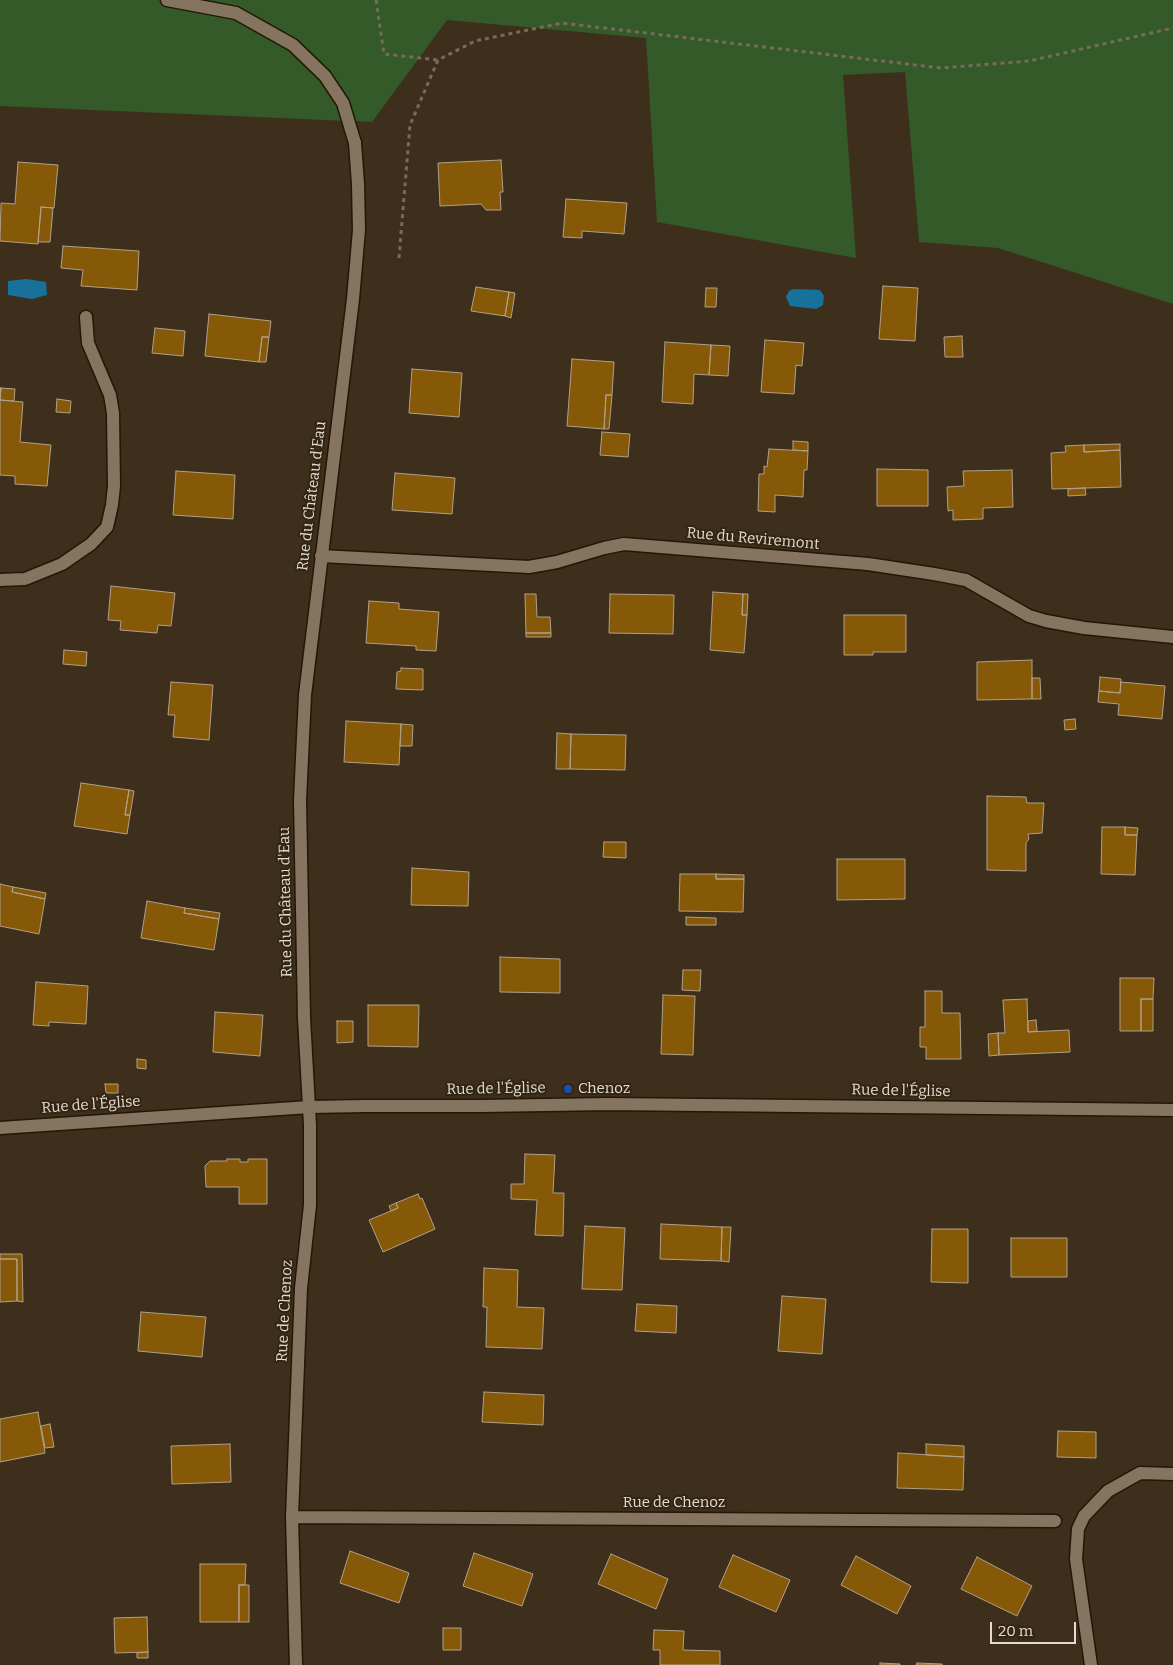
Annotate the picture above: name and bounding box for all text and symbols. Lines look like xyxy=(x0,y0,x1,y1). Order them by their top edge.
street label: Rue du Château d'Eau xyxy=(294,420,330,572)
street label: Rue du Reviremont xyxy=(686,524,820,554)
street label: Rue du Château d'Eau xyxy=(276,827,296,977)
street label: Rue de l'Église xyxy=(446,1079,546,1099)
place label: Chenoz xyxy=(578,1080,630,1098)
street label: Rue de l'Église xyxy=(851,1081,951,1101)
marker: Chenoz xyxy=(562,1083,574,1095)
street label: Rue de l'Église xyxy=(41,1093,141,1117)
street label: Rue de Chenoz xyxy=(273,1259,297,1363)
street label: Rue de Chenoz xyxy=(623,1494,725,1512)
scale bar xyxy=(993,1612,1079,1644)
text: 20 m xyxy=(998,1622,1033,1640)

